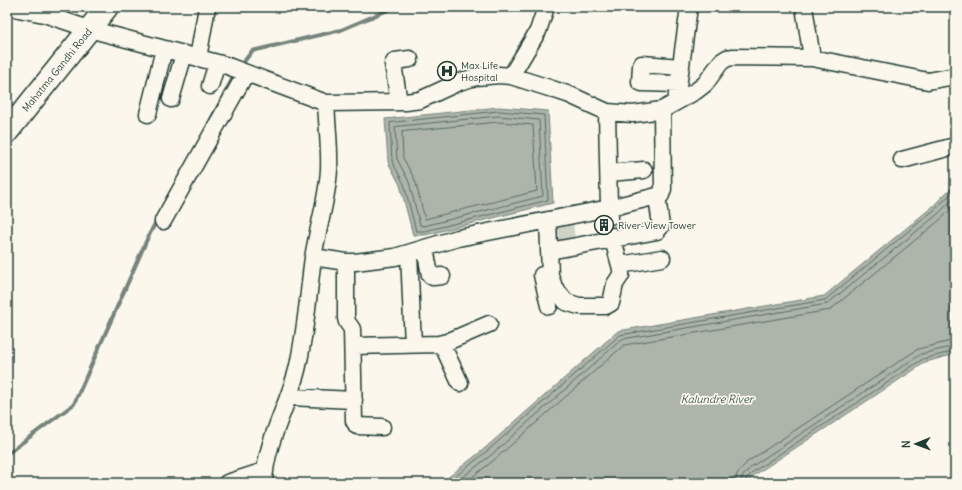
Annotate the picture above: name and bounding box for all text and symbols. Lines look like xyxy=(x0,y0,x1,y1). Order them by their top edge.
street label: Mahatma Gandhi Road xyxy=(19,25,95,114)
place label: Max Life Hospital xyxy=(461,59,498,84)
hospital icon: Max Life Hospital xyxy=(436,60,458,82)
building icon: River-View Tower xyxy=(593,214,615,236)
place label: River-View Tower xyxy=(618,219,696,232)
water label: Kalundre River xyxy=(681,392,755,406)
north arrow xyxy=(896,424,936,464)
text: N xyxy=(899,440,913,448)

